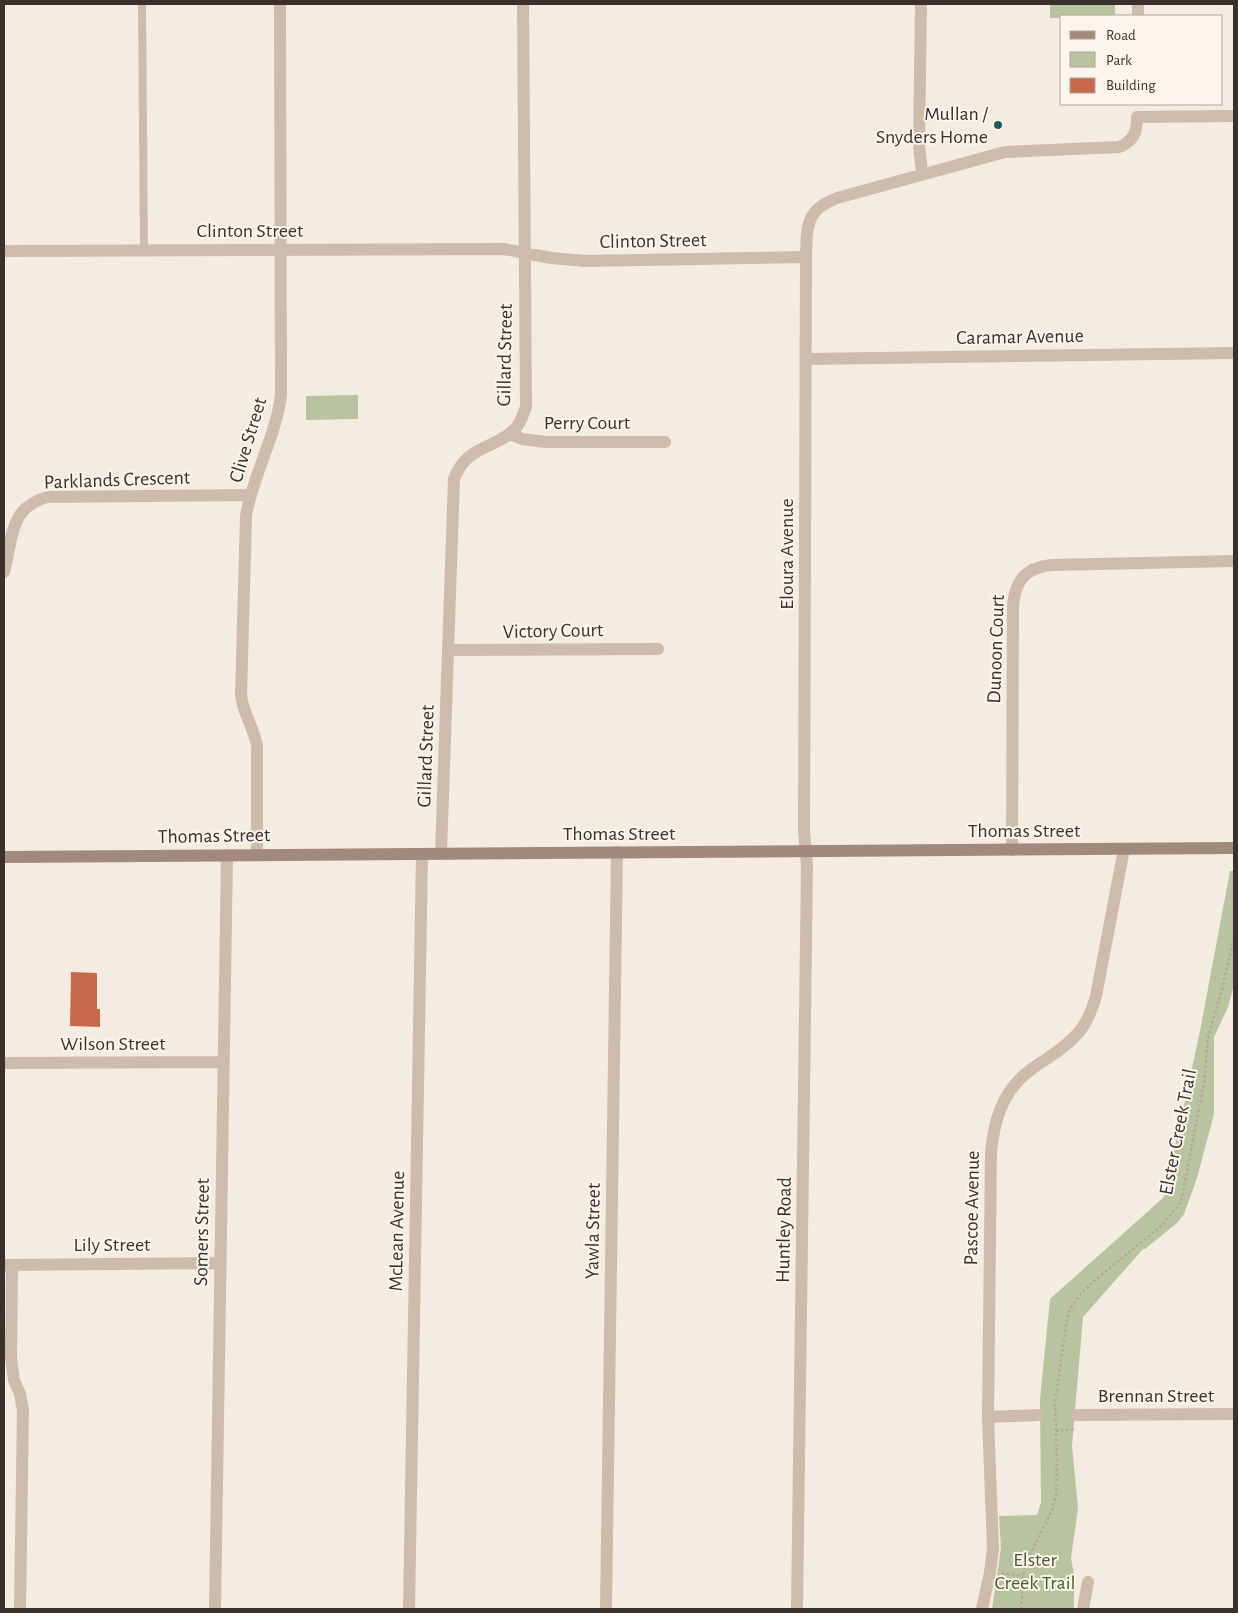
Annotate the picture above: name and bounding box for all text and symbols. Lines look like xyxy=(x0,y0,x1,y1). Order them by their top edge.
legend xyxy=(1060,15,1223,105)
text: Road xyxy=(1106,28,1136,43)
text: Park xyxy=(1106,53,1132,68)
text: Building xyxy=(1106,78,1156,93)
place label: Mullan / Snyders Home xyxy=(876,104,988,147)
marker: Mullan / Snyders Home xyxy=(992,119,1004,131)
street label: Clinton Street xyxy=(197,221,304,241)
street label: Clinton Street xyxy=(599,230,707,252)
street label: Gillard Street xyxy=(494,303,516,407)
street label: Caramar Avenue xyxy=(956,326,1084,348)
street label: Clive Street xyxy=(226,394,271,485)
street label: Perry Court xyxy=(544,413,631,433)
street label: Parklands Crescent xyxy=(43,467,191,493)
street label: Eloura Avenue xyxy=(777,498,797,610)
street label: Dunoon Court xyxy=(984,594,1008,704)
street label: Victory Court xyxy=(502,620,604,642)
street label: Gillard Street xyxy=(414,704,438,808)
street label: Thomas Street xyxy=(968,821,1081,841)
street label: Thomas Street xyxy=(563,824,676,844)
street label: Thomas Street xyxy=(158,825,271,847)
street label: Wilson Street xyxy=(60,1034,166,1054)
street label: Elster Creek Trail xyxy=(1156,1067,1200,1197)
street label: Pascoe Avenue xyxy=(961,1150,983,1266)
street label: McLean Avenue xyxy=(386,1170,408,1292)
street label: Somers Street xyxy=(191,1177,213,1286)
street label: Huntley Road xyxy=(773,1177,795,1283)
street label: Yawla Street xyxy=(582,1182,604,1279)
street label: Lily Street xyxy=(74,1235,151,1255)
street label: Brennan Street xyxy=(1098,1386,1215,1406)
park label: Elster Creek Trail xyxy=(994,1550,1076,1593)

